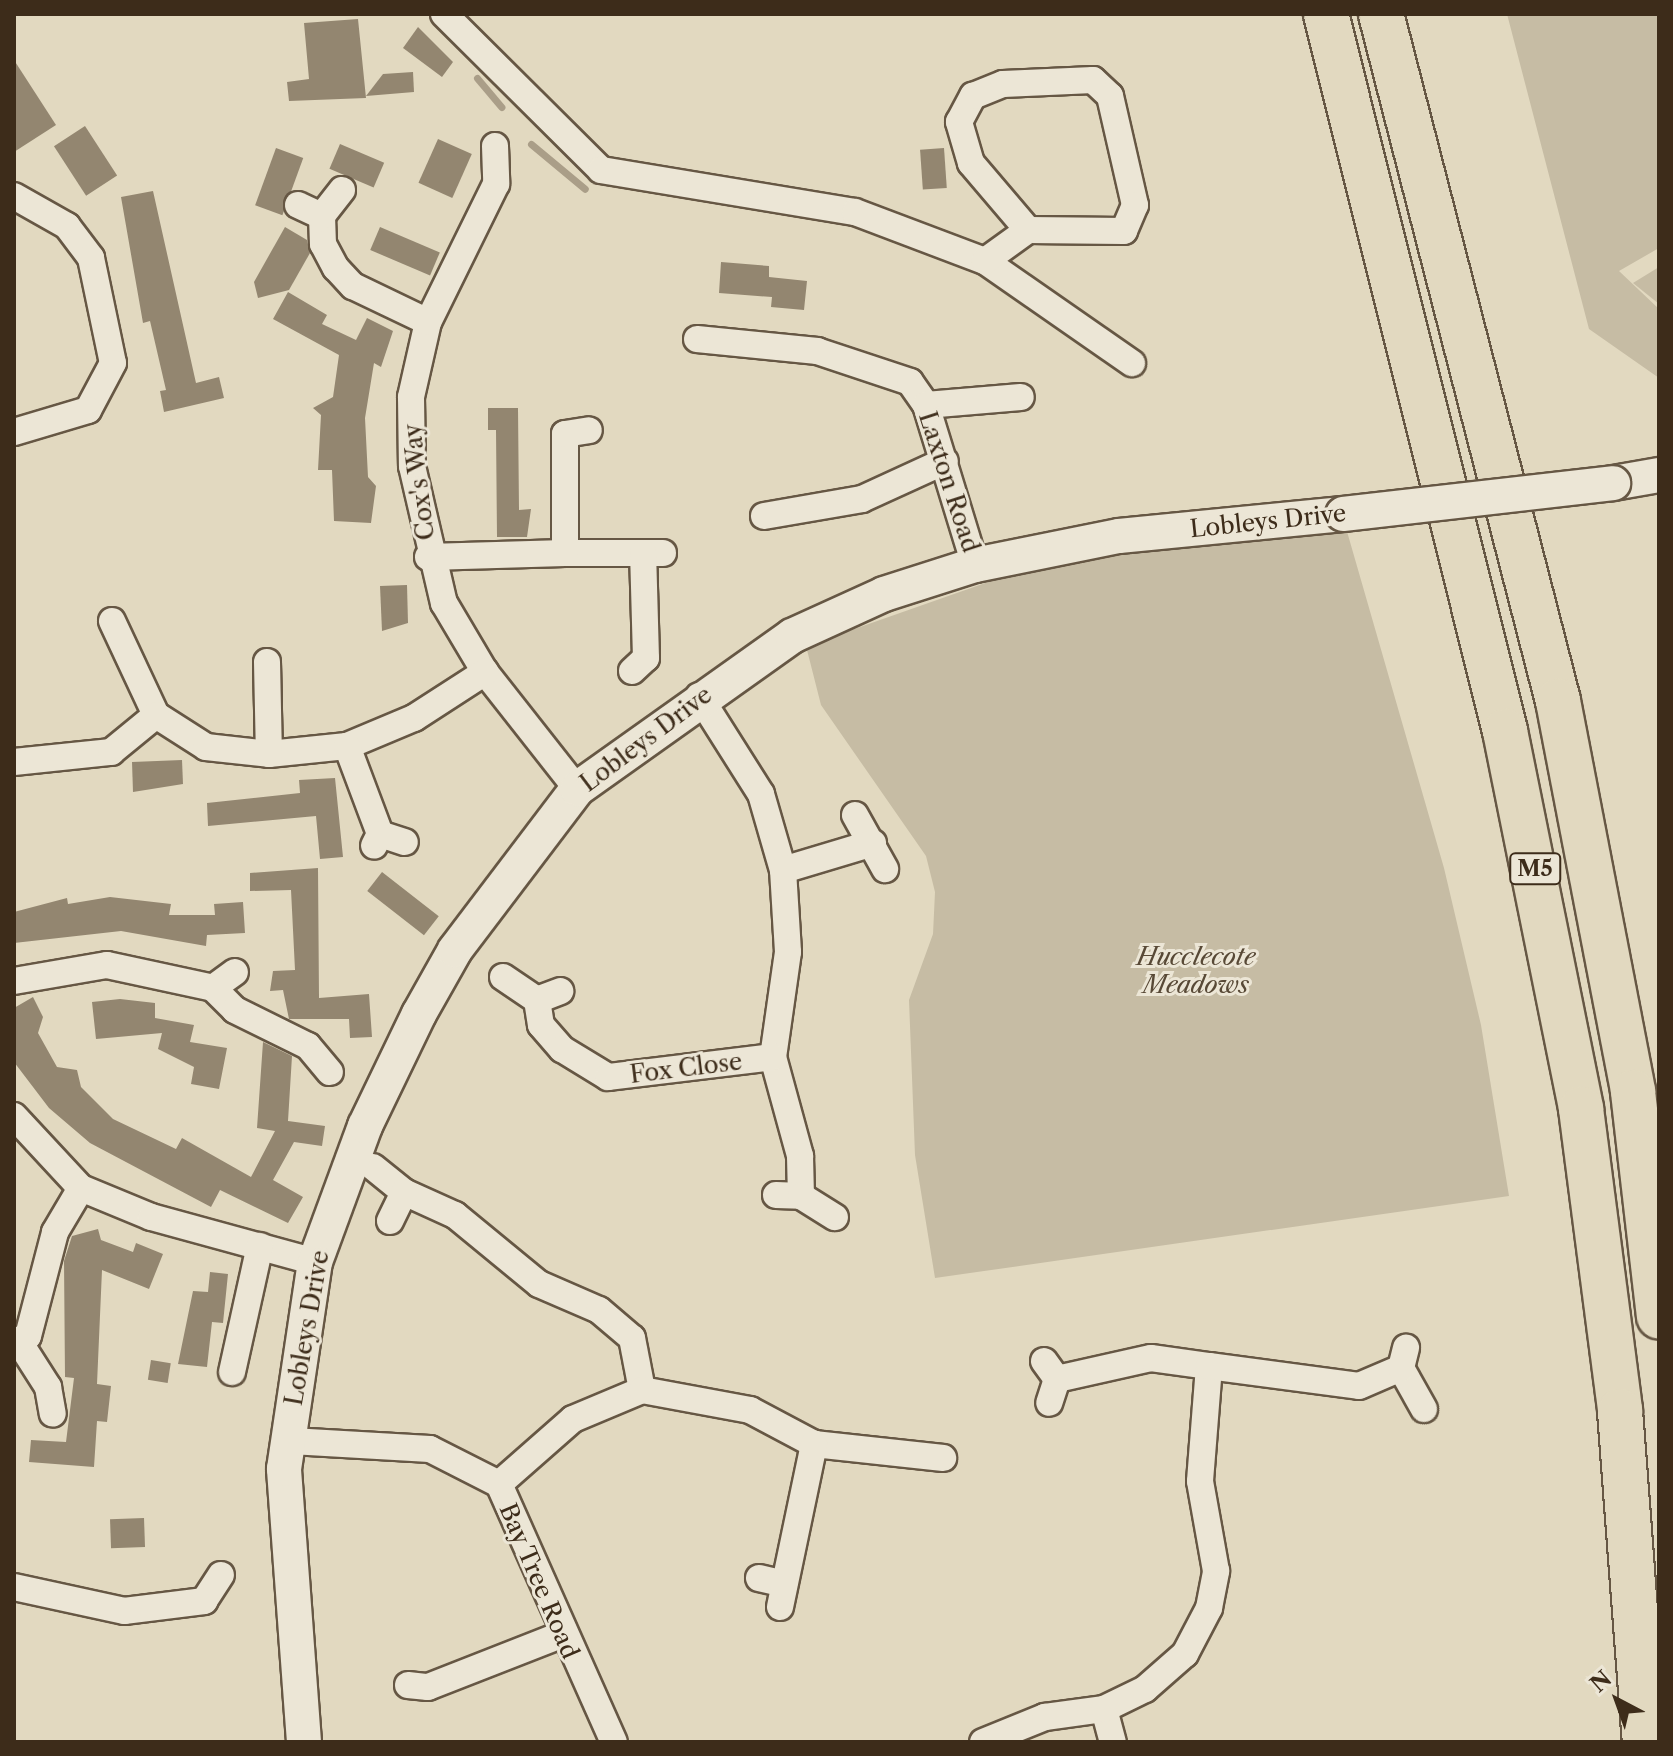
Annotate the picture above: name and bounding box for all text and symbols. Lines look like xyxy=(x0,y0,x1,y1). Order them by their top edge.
street label: Laxton Road xyxy=(913,408,985,556)
street label: Cox's Way xyxy=(398,422,440,542)
street label: Lobleys Drive xyxy=(1188,498,1348,544)
street label: Lobleys Drive xyxy=(575,680,717,798)
road number: M5 xyxy=(1509,851,1561,887)
park label: Hucclecote Meadows xyxy=(1136,943,1256,999)
street label: Fox Close xyxy=(628,1047,744,1089)
street label: Lobleys Drive xyxy=(279,1248,335,1408)
street label: Bay Tree Road xyxy=(493,1498,585,1664)
north arrow xyxy=(1577,1660,1657,1740)
text: N xyxy=(1585,1665,1617,1698)

